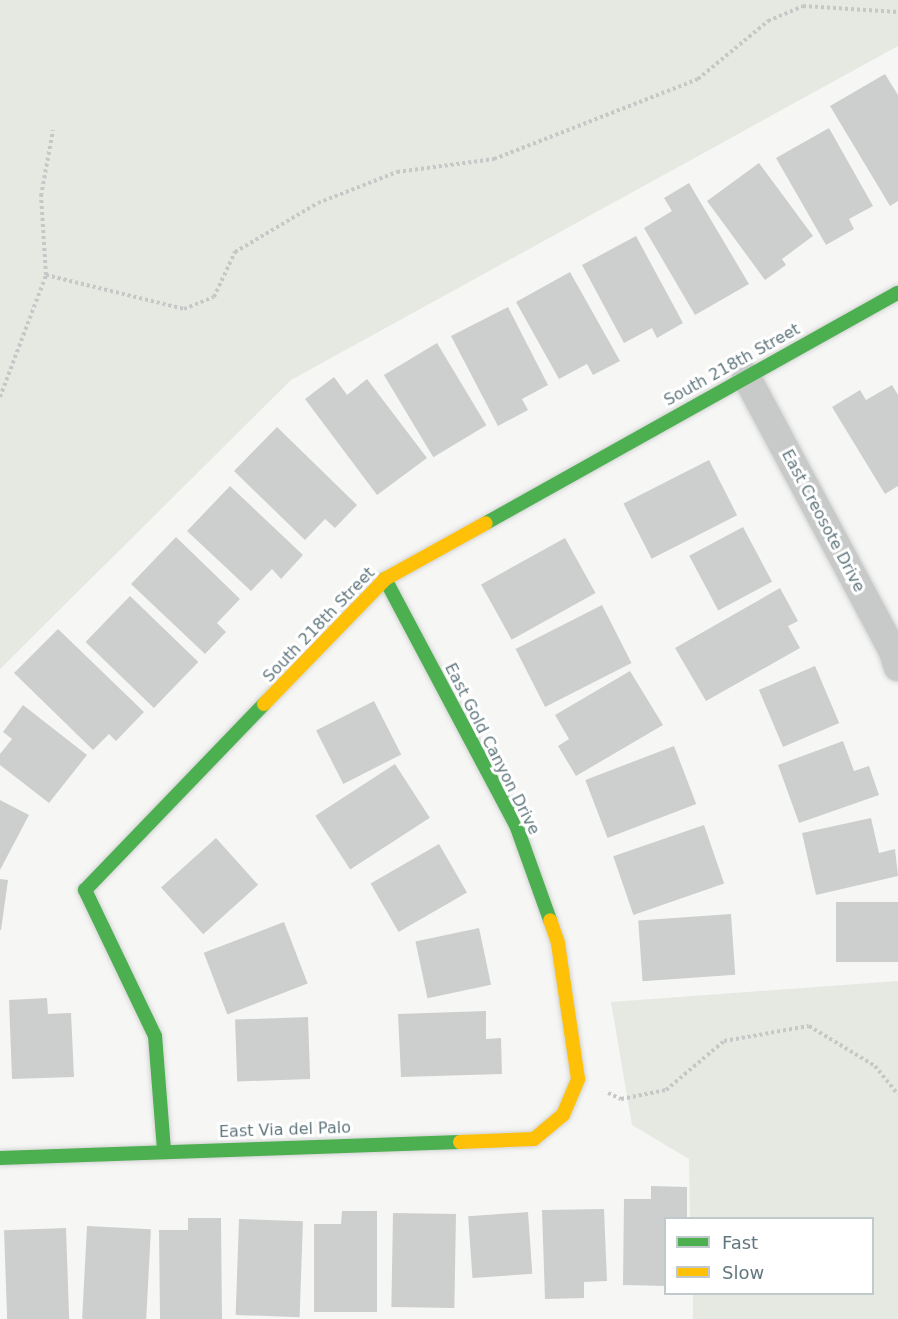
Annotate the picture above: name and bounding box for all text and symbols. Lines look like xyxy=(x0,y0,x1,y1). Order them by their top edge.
street label: South 218th Street xyxy=(661,320,803,410)
street label: East Creosote Drive xyxy=(777,446,869,596)
street label: South 218th Street xyxy=(259,564,379,686)
street label: East Gold Canyon Drive xyxy=(440,660,544,838)
street label: East Via del Palo xyxy=(219,1118,351,1142)
legend xyxy=(664,1217,874,1295)
text: Fast xyxy=(722,1232,758,1253)
text: Slow xyxy=(722,1262,764,1283)

